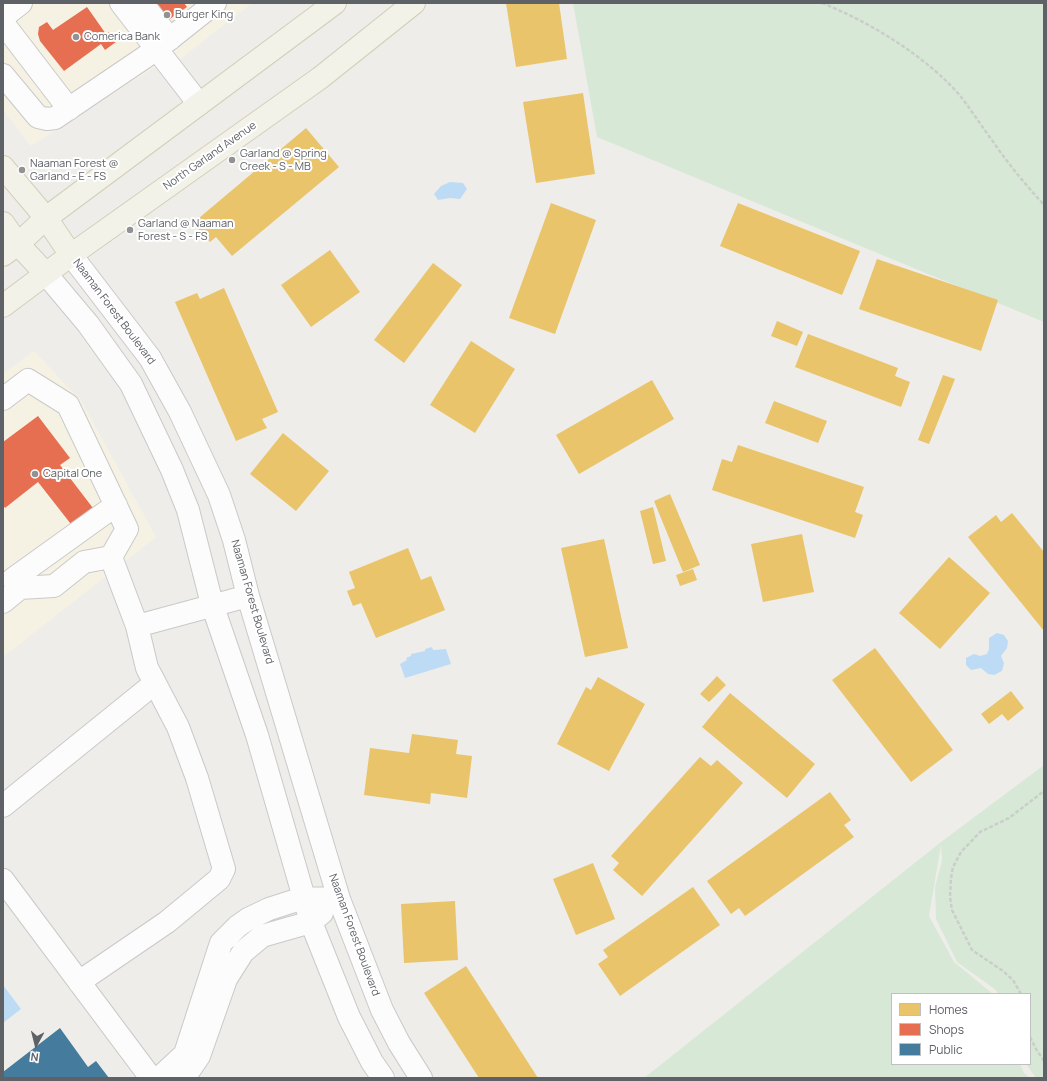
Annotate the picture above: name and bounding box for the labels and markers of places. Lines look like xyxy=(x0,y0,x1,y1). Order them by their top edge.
place label: Burger King xyxy=(175,8,233,22)
marker: Burger King xyxy=(162,10,172,20)
place label: Comerica Bank xyxy=(84,30,160,44)
marker: Comerica Bank xyxy=(71,32,81,42)
place label: Garland @ Spring Creek - S - MB xyxy=(240,147,327,173)
marker: Garland @ Spring Creek - S - MB xyxy=(227,155,237,165)
place label: Naaman Forest @ Garland - E - FS xyxy=(30,157,118,183)
marker: Naaman Forest @ Garland - E - FS xyxy=(17,165,27,175)
place label: Garland @ Naaman Forest - S - FS xyxy=(138,217,234,243)
marker: Garland @ Naaman Forest - S - FS xyxy=(125,225,135,235)
place label: Capital One xyxy=(43,467,102,481)
marker: Capital One xyxy=(30,469,40,479)

